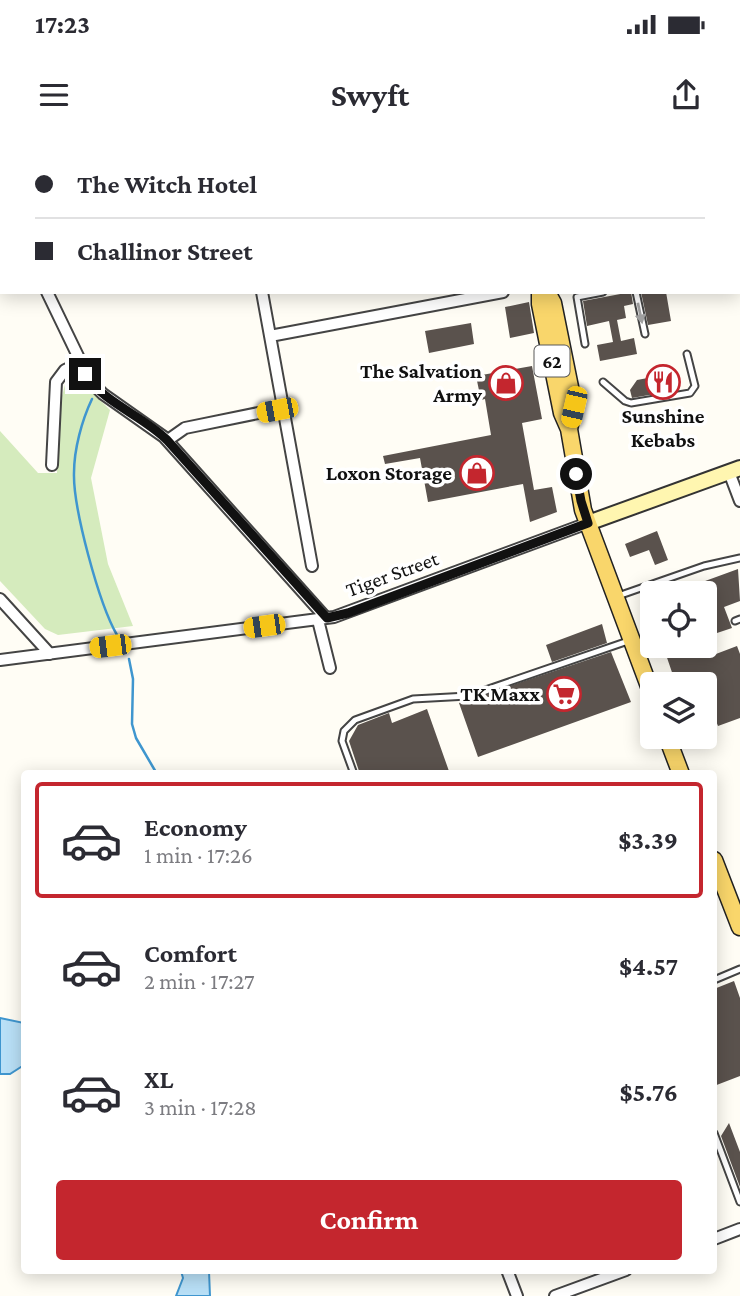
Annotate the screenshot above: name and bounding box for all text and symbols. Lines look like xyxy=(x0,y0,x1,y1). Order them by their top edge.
text: 17:23 xyxy=(35,10,90,39)
icon: menu xyxy=(35,76,73,114)
icon: share xyxy=(667,76,705,114)
text: Swyft xyxy=(331,77,409,113)
text: The Witch Hotel xyxy=(77,170,257,199)
text: Challinor Street xyxy=(77,237,253,266)
one-way arrow xyxy=(635,302,646,324)
road number: 62 xyxy=(534,346,570,376)
route end xyxy=(69,358,101,390)
place label: The Salvation Army xyxy=(360,359,483,407)
restaurant icon: Sunshine Kebabs xyxy=(644,363,682,401)
shop icon: The Salvation Army xyxy=(487,364,525,402)
car xyxy=(560,384,589,430)
car xyxy=(255,396,300,424)
place label: Sunshine Kebabs xyxy=(622,404,705,452)
shop icon: Loxon Storage xyxy=(458,454,496,492)
route start xyxy=(560,458,592,490)
place label: Loxon Storage xyxy=(326,461,452,485)
street label: Tiger Street xyxy=(342,546,443,602)
map controls xyxy=(640,581,717,749)
button: locate xyxy=(640,581,717,658)
car xyxy=(242,613,287,639)
car xyxy=(88,633,133,659)
button: layers xyxy=(640,672,717,749)
supermarket icon: TK Maxx xyxy=(545,675,583,713)
place label: TK Maxx xyxy=(460,682,540,706)
icon: car xyxy=(60,809,123,872)
text: Economy xyxy=(144,813,247,842)
text: $3.39 xyxy=(618,826,678,855)
text: 1 min · 17:26 xyxy=(144,842,253,868)
icon: car xyxy=(60,935,123,998)
text: Comfort xyxy=(144,939,237,968)
text: $4.57 xyxy=(619,952,678,981)
text: 2 min · 17:27 xyxy=(144,968,255,994)
icon: car xyxy=(60,1061,123,1124)
text: XL xyxy=(144,1065,173,1094)
text: $5.76 xyxy=(620,1078,678,1107)
text: 3 min · 17:28 xyxy=(144,1094,257,1120)
button: Confirm xyxy=(56,1180,682,1260)

